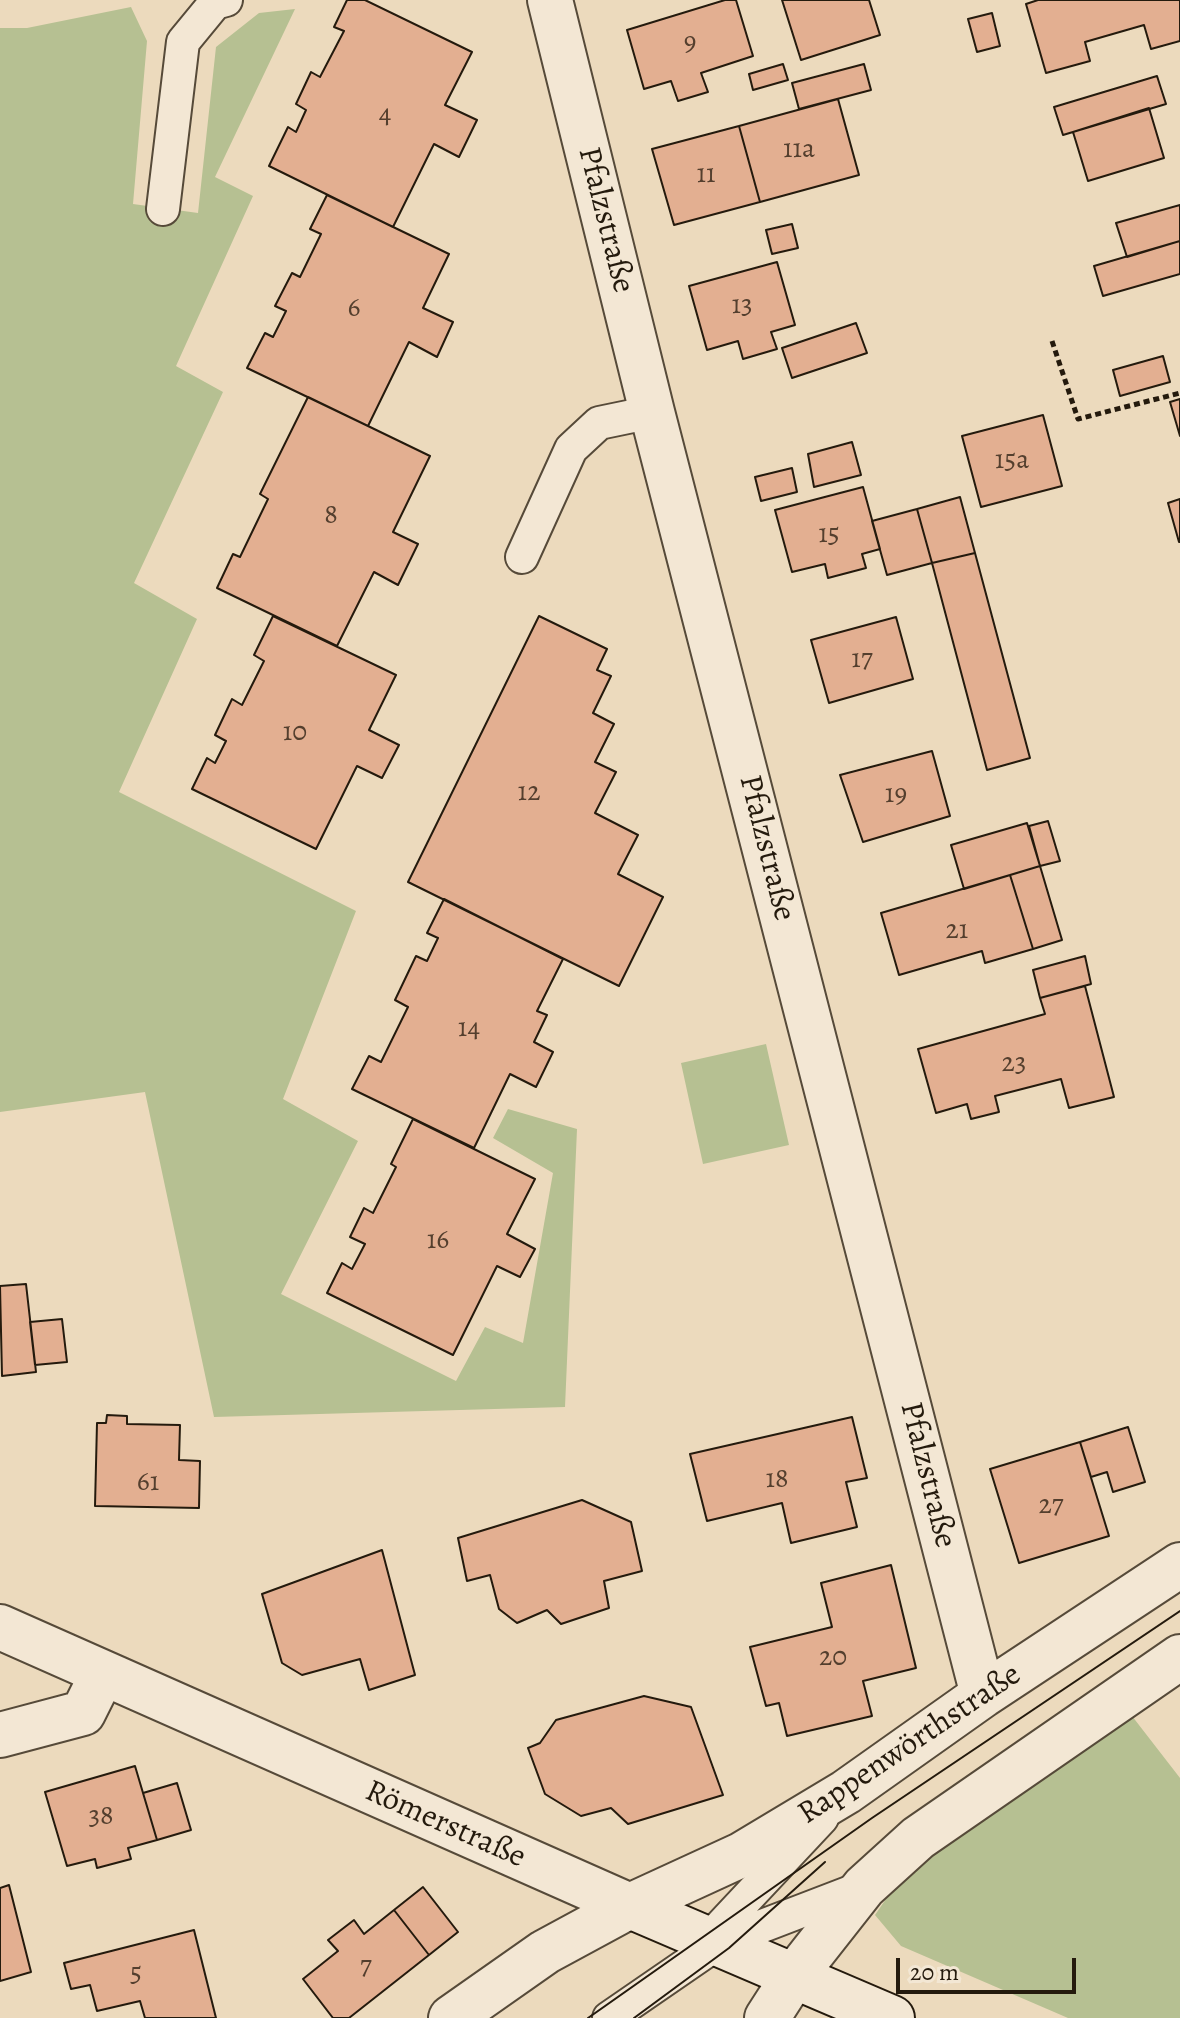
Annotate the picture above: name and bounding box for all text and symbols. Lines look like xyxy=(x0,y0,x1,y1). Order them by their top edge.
house number: 9 xyxy=(684,26,696,60)
house number: 4 xyxy=(379,98,391,132)
house number: 11a xyxy=(783,133,815,167)
street label: Pfalzstraße xyxy=(568,143,642,297)
house number: 11 xyxy=(696,158,716,192)
house number: 13 xyxy=(731,289,753,323)
house number: 6 xyxy=(348,292,360,326)
house number: 15a xyxy=(995,444,1029,478)
house number: 8 xyxy=(324,499,338,533)
house number: 15 xyxy=(818,518,840,552)
house number: 17 xyxy=(851,643,873,677)
house number: 10 xyxy=(283,716,307,750)
street label: Pfalzstraße xyxy=(729,771,803,925)
house number: 12 xyxy=(518,776,540,810)
house number: 19 xyxy=(885,778,907,812)
house number: 21 xyxy=(946,914,968,948)
house number: 14 xyxy=(458,1012,480,1046)
house number: 23 xyxy=(1002,1047,1026,1081)
house number: 16 xyxy=(427,1224,449,1258)
street label: Pfalzstraße xyxy=(890,1398,964,1552)
house number: 18 xyxy=(765,1463,789,1497)
house number: 61 xyxy=(137,1466,159,1500)
house number: 27 xyxy=(1038,1489,1064,1523)
house number: 20 xyxy=(819,1641,847,1675)
street label: Rappenwörthstraße xyxy=(791,1656,1029,1834)
street label: Römerstraße xyxy=(359,1773,531,1877)
house number: 38 xyxy=(88,1800,114,1834)
scale bar xyxy=(900,1942,1080,1992)
house number: 7 xyxy=(360,1950,372,1984)
text: 20 m xyxy=(910,1956,959,1988)
house number: 5 xyxy=(130,1957,142,1991)

